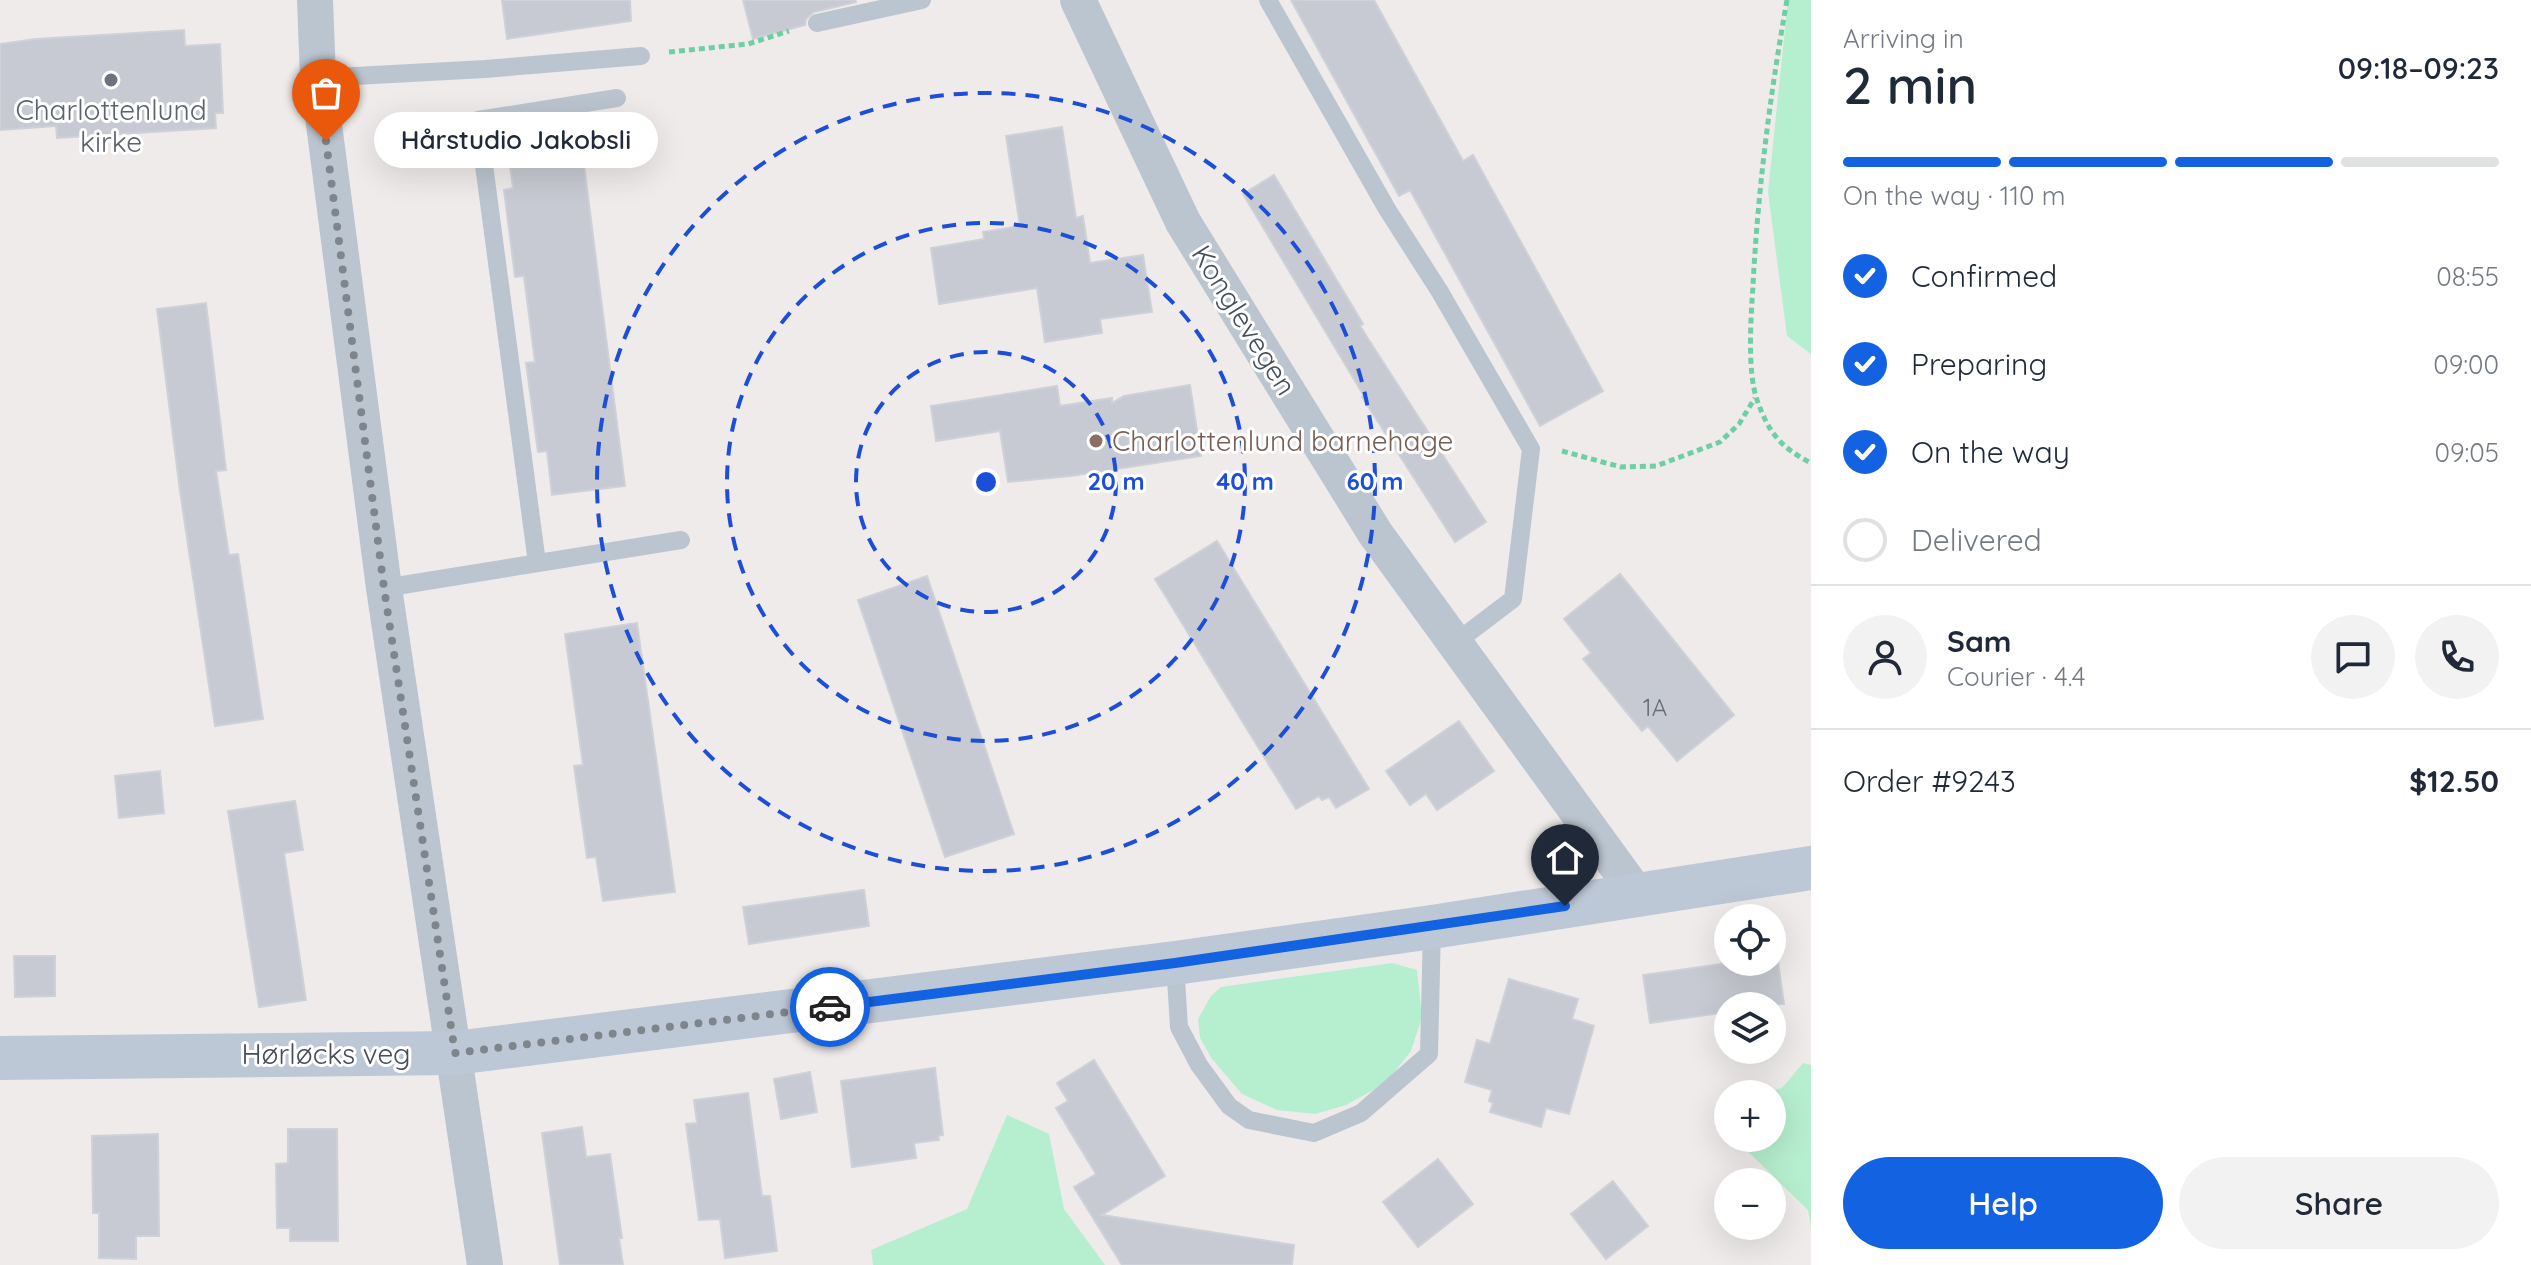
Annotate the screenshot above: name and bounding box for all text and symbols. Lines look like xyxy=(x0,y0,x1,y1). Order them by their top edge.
text: Arriving in xyxy=(1843,22,1964,55)
text: 09:18–09:23 xyxy=(2338,49,2499,87)
text: 2 min xyxy=(1843,52,1977,117)
pin xyxy=(292,59,360,141)
marker: Charlottenlund kirke xyxy=(102,71,120,89)
icon: bag xyxy=(304,71,348,115)
place label: Charlottenlund kirke xyxy=(15,92,207,159)
callout: Hårstudio Jakobsli xyxy=(374,113,658,169)
text: Hårstudio Jakobsli xyxy=(401,123,631,156)
text: On the way · 110 m xyxy=(1843,179,2065,212)
street label: Konglevegen xyxy=(1185,238,1304,401)
icon: check xyxy=(1843,254,1887,298)
text: Confirmed xyxy=(1911,257,2057,295)
text: 08:55 xyxy=(2436,260,2499,293)
icon: check xyxy=(1843,342,1887,386)
text: Preparing xyxy=(1911,345,2047,383)
text: 09:00 xyxy=(2433,348,2499,381)
place label: Charlottenlund barnehage xyxy=(1112,423,1453,458)
icon: check xyxy=(1843,430,1887,474)
marker: Charlottenlund barnehage xyxy=(1087,432,1105,450)
text: On the way xyxy=(1911,433,2070,471)
text: 09:05 xyxy=(2435,436,2499,469)
text: 20 m xyxy=(1087,466,1145,496)
text: 40 m xyxy=(1216,466,1274,496)
text: 60 m xyxy=(1347,466,1403,496)
centre of rings xyxy=(972,468,1000,496)
text: Delivered xyxy=(1911,521,2042,559)
button: person xyxy=(1843,615,1927,699)
button: chat xyxy=(2311,615,2395,699)
button: phone xyxy=(2415,615,2499,699)
text: Sam xyxy=(1947,622,2011,660)
text: Courier · 4.4 xyxy=(1947,660,2085,693)
house number: 1A xyxy=(1643,692,1667,722)
text: Order #9243 xyxy=(1843,762,2016,800)
text: $12.50 xyxy=(2409,762,2499,800)
pin xyxy=(1531,824,1599,906)
icon: home xyxy=(1543,836,1587,880)
map controls xyxy=(1714,904,1786,1240)
button: locate xyxy=(1714,904,1786,976)
courier xyxy=(790,967,870,1047)
icon: car xyxy=(808,985,852,1029)
button: layers xyxy=(1714,992,1786,1064)
street label: Hørløcks veg xyxy=(241,1036,411,1071)
button: + xyxy=(1714,1080,1786,1152)
button: Help xyxy=(1843,1157,2163,1249)
button: Share xyxy=(2179,1157,2499,1249)
button: − xyxy=(1714,1168,1786,1240)

